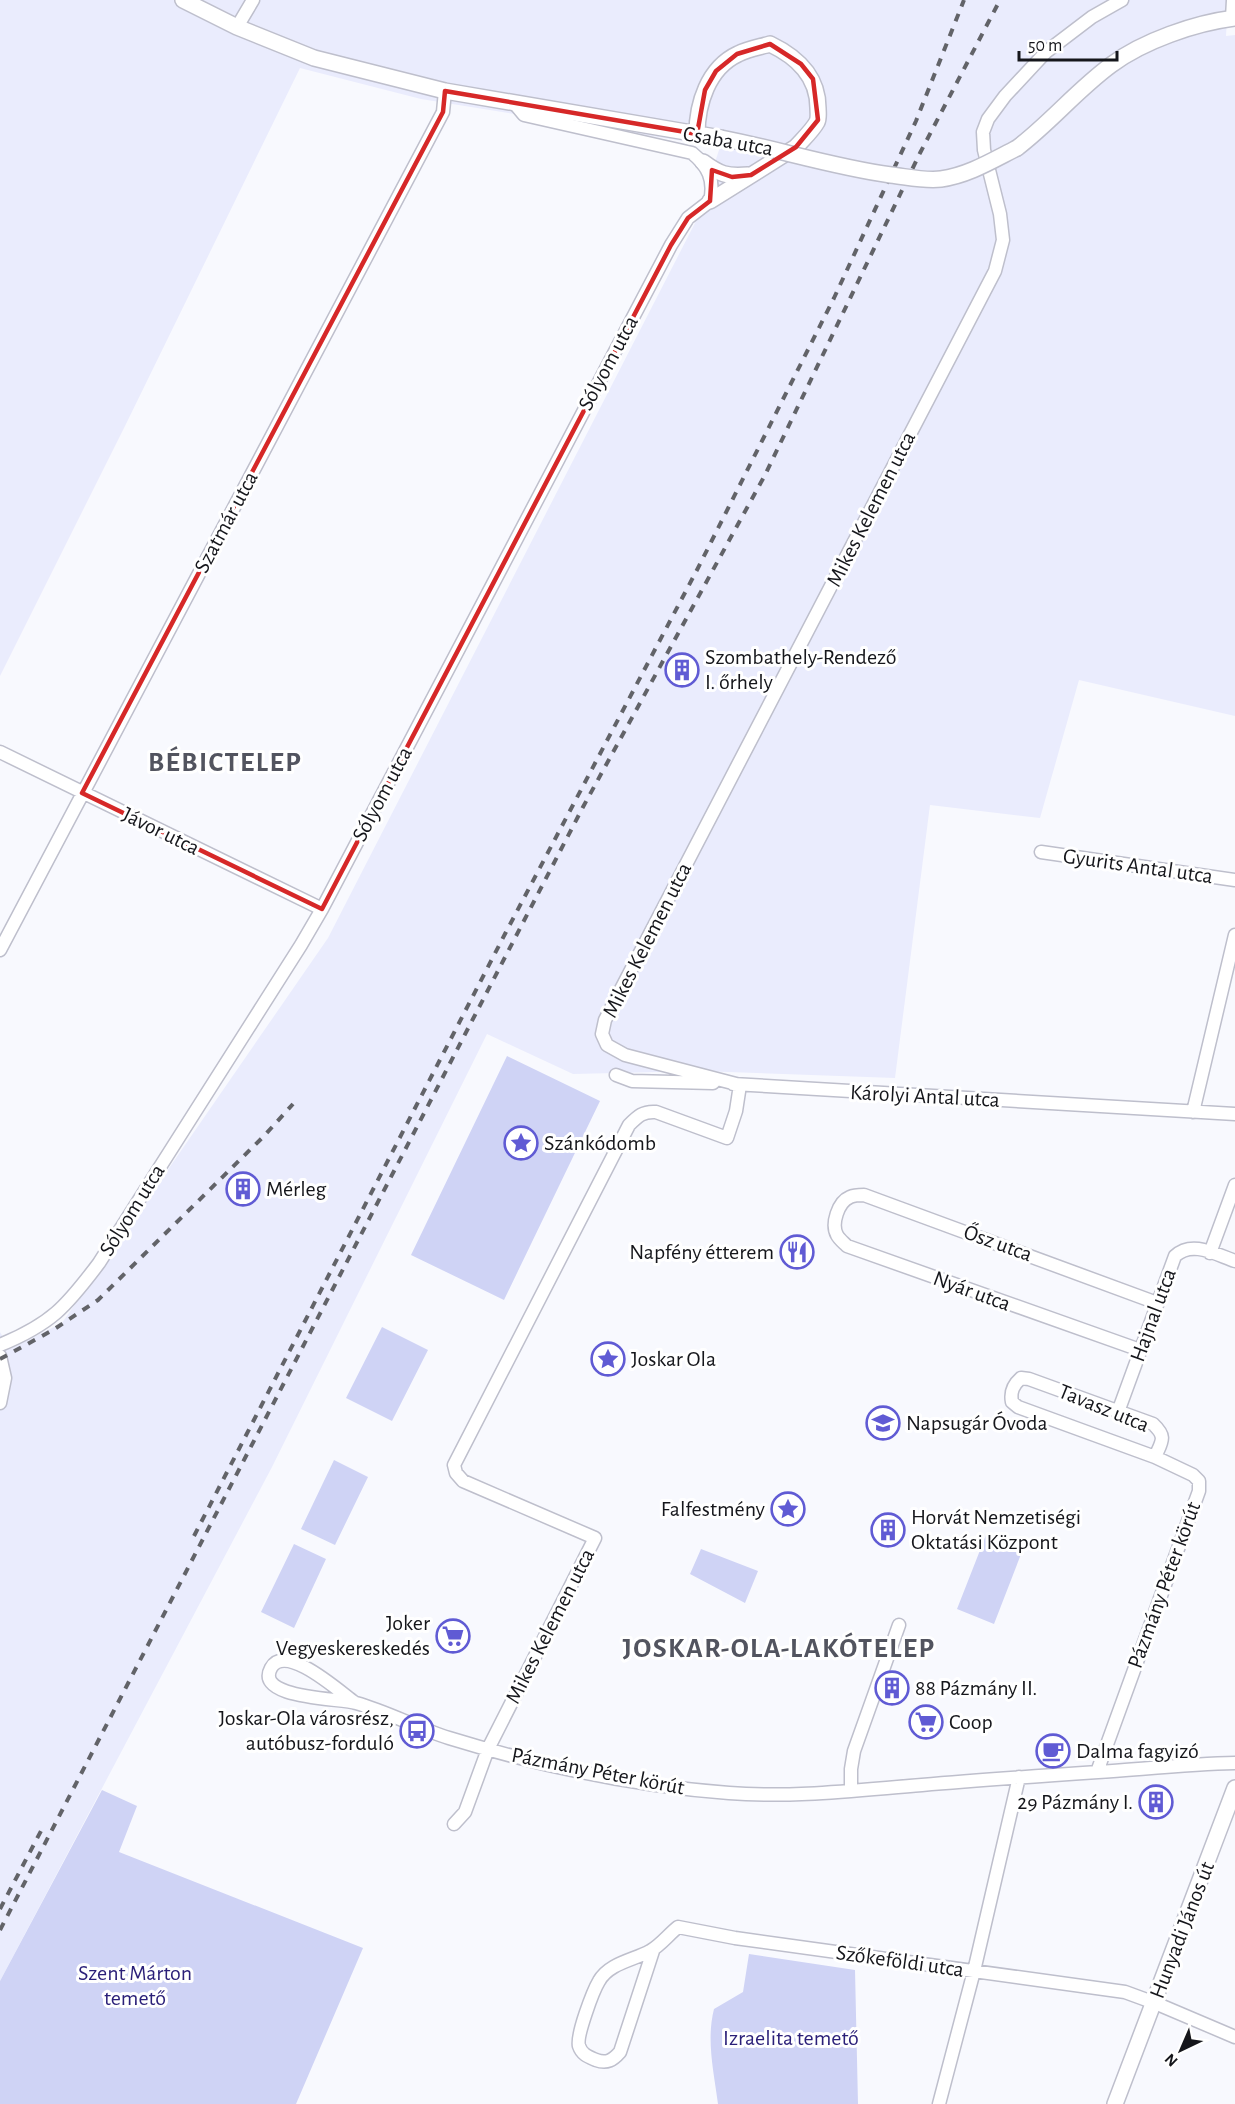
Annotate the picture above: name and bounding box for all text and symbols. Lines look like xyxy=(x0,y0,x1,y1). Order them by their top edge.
scale bar xyxy=(1019,24,1116,62)
text: 50 m xyxy=(1028,37,1062,55)
street label: Csaba utca xyxy=(681,122,775,160)
street label: Sólyom utca xyxy=(574,312,642,414)
street label: Mikes Kelemen utca xyxy=(822,428,920,590)
street label: Szatmár utca xyxy=(190,468,262,576)
place label: Szombathely-Rendező I. őrhely xyxy=(705,646,897,693)
building icon: Szombathely-Rendező I. őrhely xyxy=(664,652,700,688)
street label: Sólyom utca xyxy=(348,743,416,845)
district label: BÉBICTELEP xyxy=(148,746,302,777)
street label: Jávor utca xyxy=(119,803,203,859)
street label: Gyurits Antal utca xyxy=(1062,845,1214,887)
street label: Mikes Kelemen utca xyxy=(598,859,696,1021)
street label: Károlyi Antal utca xyxy=(850,1081,1000,1111)
place icon: Szánkódomb xyxy=(503,1125,539,1161)
place label: Szánkódomb xyxy=(544,1132,656,1154)
street label: Sólyom utca xyxy=(95,1160,169,1260)
building icon: Mérleg xyxy=(225,1171,261,1207)
place label: Mérleg xyxy=(266,1178,327,1200)
street label: Ősz utca xyxy=(961,1220,1036,1266)
restaurant icon: Napfény étterem xyxy=(779,1234,815,1270)
place label: Napfény étterem xyxy=(629,1241,774,1263)
street label: Hajnal utca xyxy=(1126,1265,1180,1365)
street label: Nyár utca xyxy=(930,1267,1014,1315)
place icon: Joskar Ola xyxy=(590,1341,626,1377)
place label: Joskar Ola xyxy=(631,1348,716,1370)
street label: Tavasz utca xyxy=(1056,1380,1152,1436)
school or university icon: Napsugár Óvoda xyxy=(865,1405,901,1441)
place label: Napsugár Óvoda xyxy=(906,1411,1048,1434)
place icon: Falfestmény xyxy=(770,1491,806,1527)
place label: Falfestmény xyxy=(661,1498,766,1520)
street label: Pázmány Péter körút xyxy=(1124,1499,1204,1671)
place label: Horvát Nemzetiségi Oktatási Központ xyxy=(911,1506,1081,1553)
building icon: Horvát Nemzetiségi Oktatási Központ xyxy=(870,1512,906,1548)
street label: Mikes Kelemen utca xyxy=(501,1545,599,1707)
place label: Joker Vegyeskereskedés xyxy=(276,1612,430,1659)
supermarket icon: Joker Vegyeskereskedés xyxy=(435,1618,471,1654)
district label: JOSKAR-OLA-LAKÓTELEP xyxy=(623,1632,936,1663)
building icon: 88 Pázmány II. xyxy=(874,1670,910,1706)
place label: 88 Pázmány II. xyxy=(915,1677,1037,1699)
supermarket icon: Coop xyxy=(908,1704,944,1740)
place label: Joskar-Ola városrész, autóbusz-forduló xyxy=(218,1707,394,1754)
place label: Coop xyxy=(949,1711,993,1733)
bus stop icon: Joskar-Ola városrész, autóbusz-forduló xyxy=(399,1713,435,1749)
cafe icon: Dalma fagyizó xyxy=(1035,1733,1071,1769)
place label: Dalma fagyizó xyxy=(1076,1740,1199,1762)
street label: Pázmány Péter körút xyxy=(510,1743,686,1799)
building icon: 29 Pázmány I. xyxy=(1138,1784,1174,1820)
place label: 29 Pázmány I. xyxy=(1017,1791,1133,1813)
street label: Hunyadi János út xyxy=(1146,1858,1218,2002)
street label: Szőkeföldi utca xyxy=(835,1941,965,1981)
park label: Szent Márton temető xyxy=(78,1962,192,2009)
north arrow xyxy=(1151,2020,1211,2080)
park label: Izraelita temető xyxy=(723,2027,859,2049)
text: N xyxy=(1162,2050,1181,2070)

